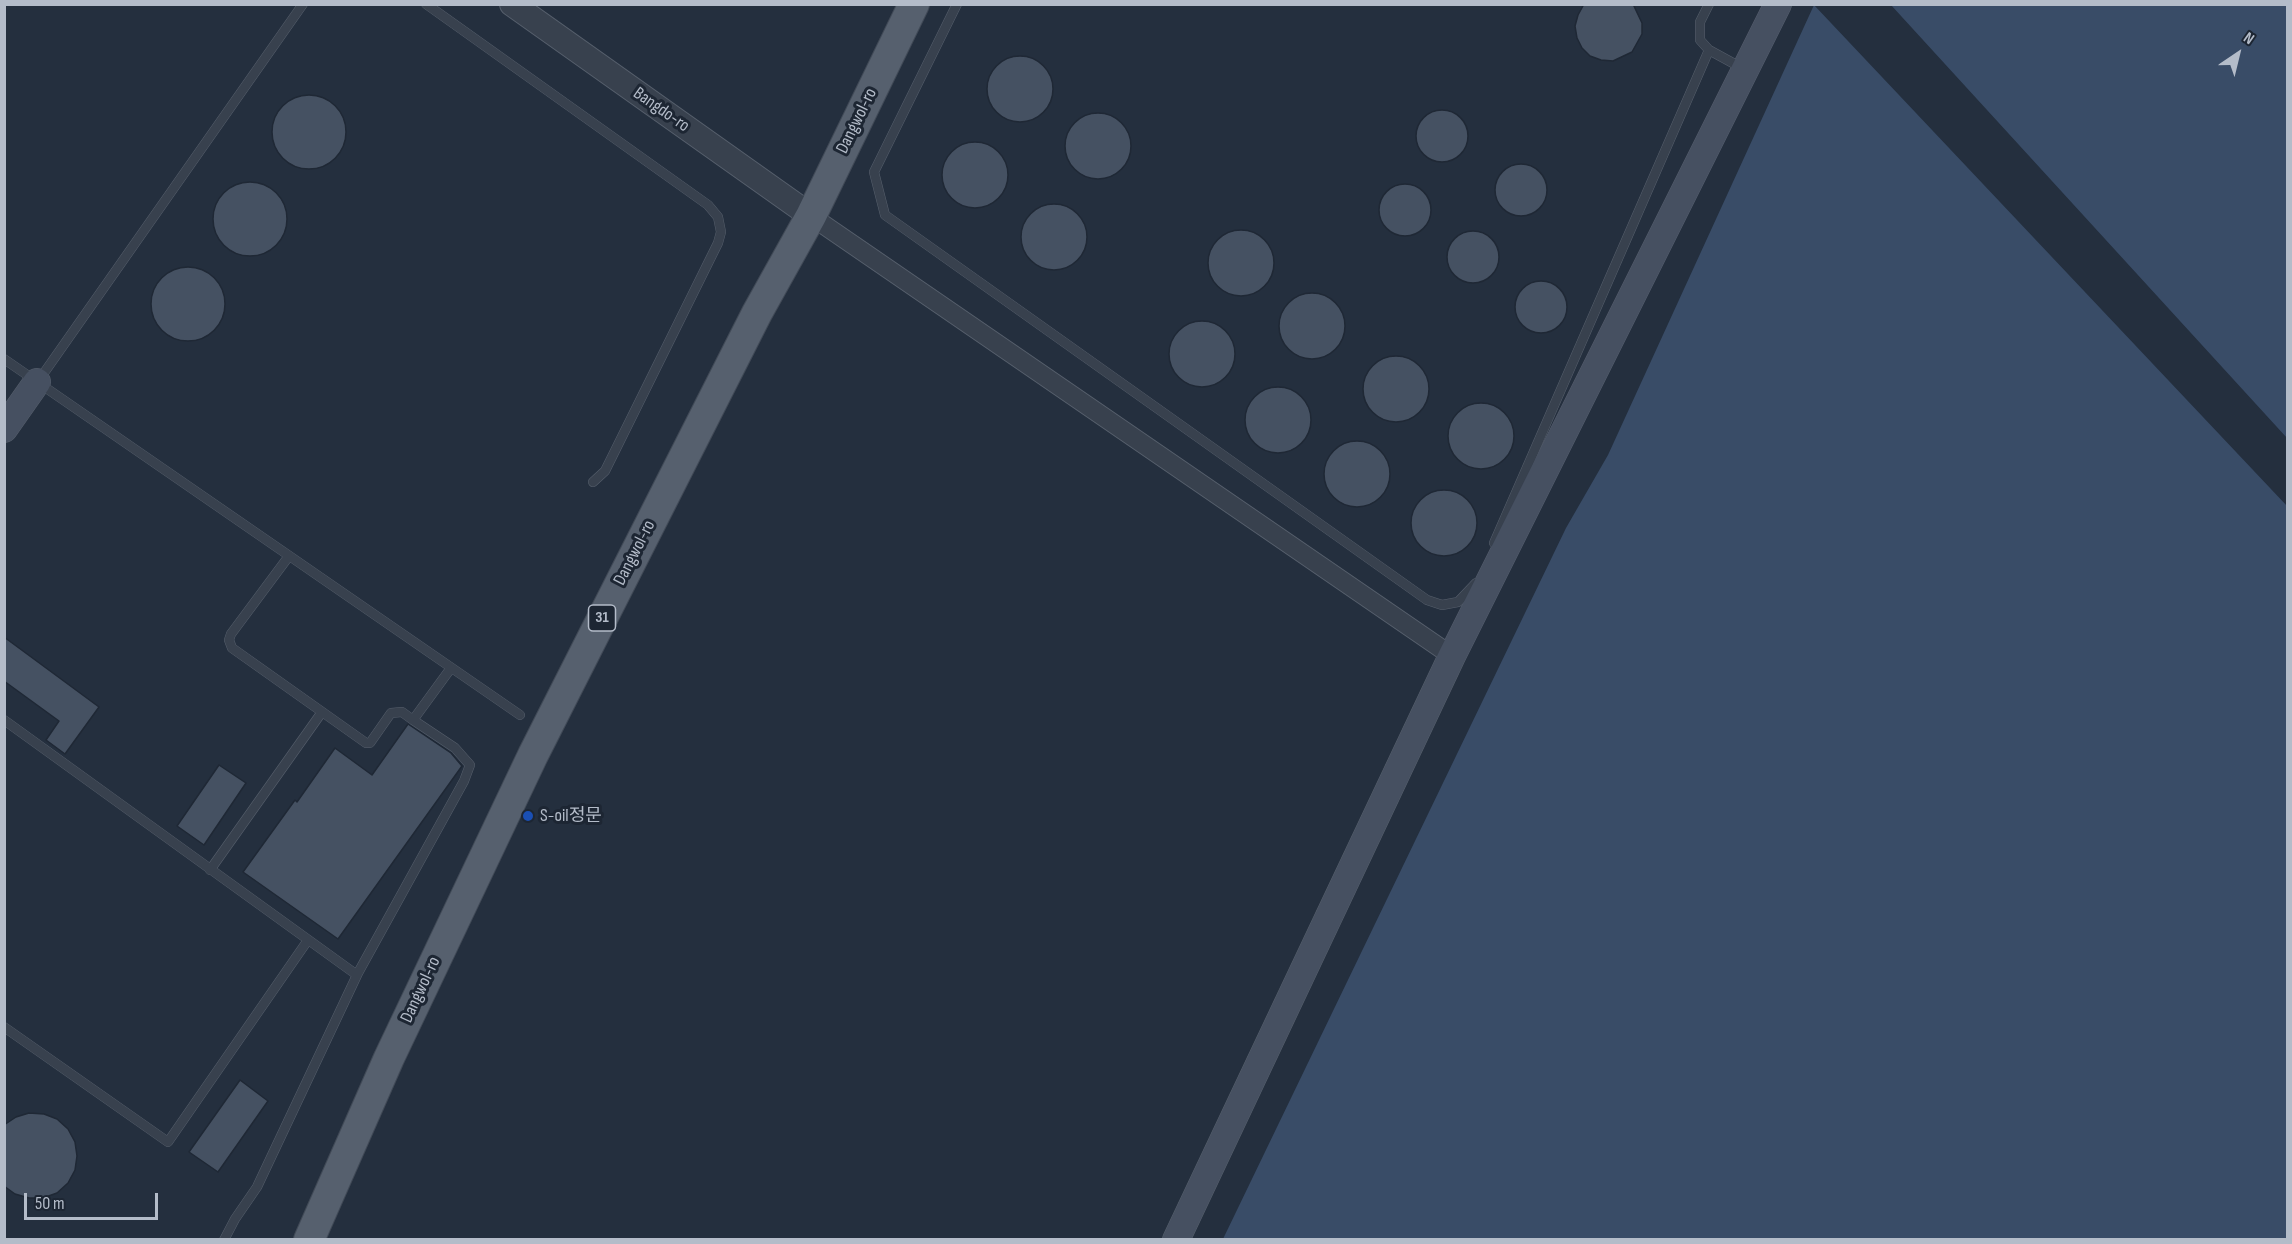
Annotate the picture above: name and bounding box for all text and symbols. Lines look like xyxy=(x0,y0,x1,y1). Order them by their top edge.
north arrow xyxy=(2208,24,2268,84)
text: N xyxy=(2240,29,2258,49)
street label: Bangdo-ro xyxy=(629,83,693,137)
street label: Dangwol-ro xyxy=(832,85,882,157)
street label: Dangwol-ro xyxy=(609,517,661,589)
road number: 31 xyxy=(588,605,616,631)
place label: S-oil정문 xyxy=(540,805,602,827)
marker: S-oil정문 xyxy=(521,809,535,823)
street label: Dangwol-ro xyxy=(396,954,446,1026)
scale bar xyxy=(27,1181,160,1219)
text: 50 m xyxy=(35,1193,65,1214)

